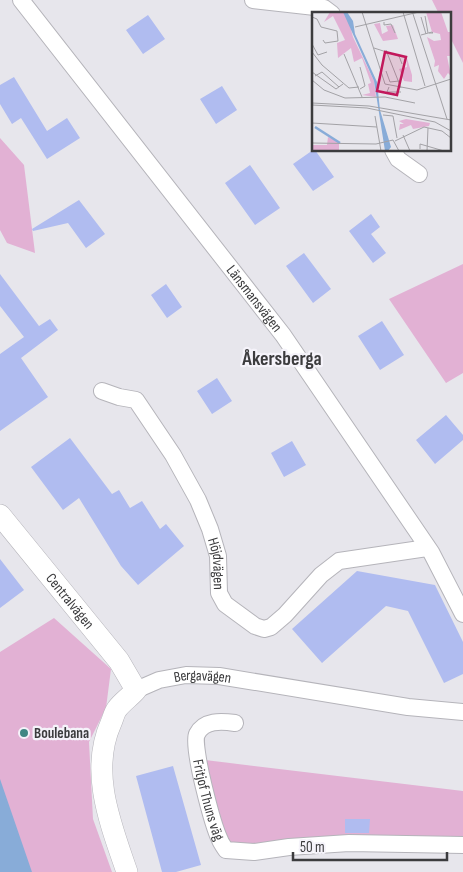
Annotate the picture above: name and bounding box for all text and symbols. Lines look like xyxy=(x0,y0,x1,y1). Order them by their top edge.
inset map xyxy=(312,12,450,151)
street label: Länsmansvägen xyxy=(222,261,287,336)
district label: Åkersberga xyxy=(241,347,322,371)
street label: Höjdvägen xyxy=(204,535,228,590)
street label: Centralvägen xyxy=(42,569,99,633)
street label: Bergavägen xyxy=(172,666,233,687)
place label: Boulebana xyxy=(34,724,89,743)
marker: Boulebana xyxy=(18,727,30,739)
street label: Fritjof Thuns väg xyxy=(189,758,229,844)
scale bar xyxy=(293,830,447,862)
text: 50 m xyxy=(300,838,325,857)

